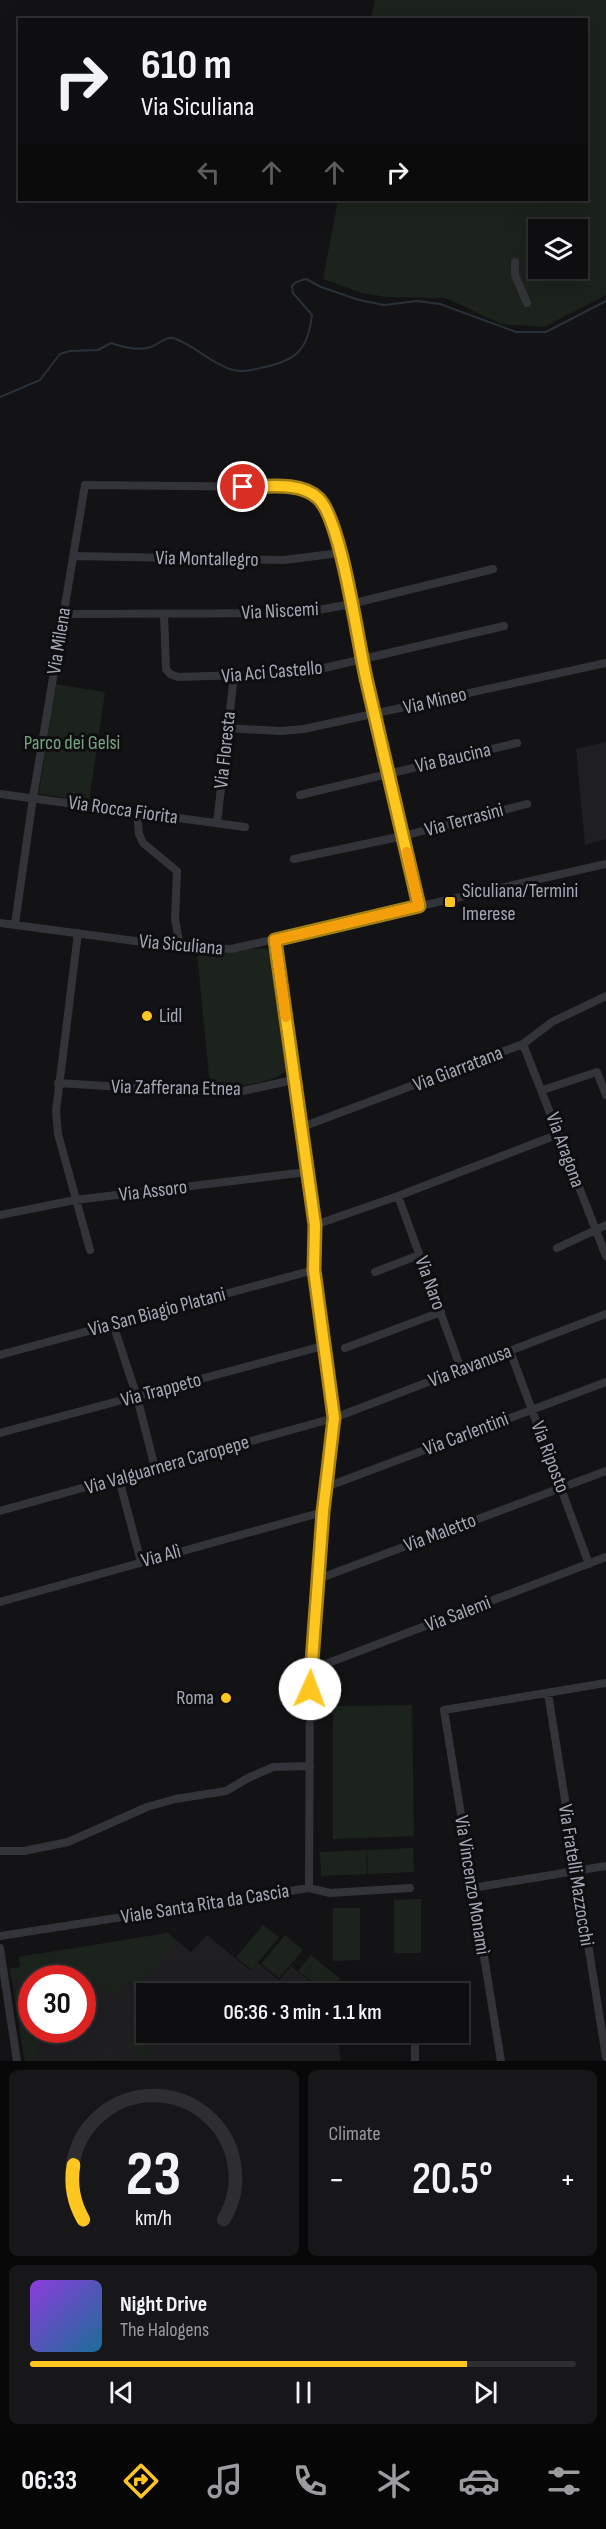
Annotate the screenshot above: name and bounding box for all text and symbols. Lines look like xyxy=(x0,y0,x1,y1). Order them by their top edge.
text: 610 m xyxy=(141,40,232,91)
icon: right xyxy=(42,42,120,120)
text: Via Siculiana xyxy=(141,91,254,123)
icon: left xyxy=(192,156,225,189)
icon: ahead xyxy=(255,156,288,189)
icon: ahead xyxy=(318,156,351,189)
icon: right xyxy=(381,156,414,189)
map controls xyxy=(528,219,588,279)
button: layers xyxy=(528,219,588,279)
pin xyxy=(217,461,268,512)
icon: arrive xyxy=(226,470,259,503)
street label: Via Montallegro xyxy=(155,546,259,572)
street label: Via Niscemi xyxy=(241,597,319,625)
street label: Via Milena xyxy=(42,606,76,676)
street label: Via Aci Castello xyxy=(220,656,324,688)
street label: Via Mineo xyxy=(401,682,469,720)
street label: Via Floresta xyxy=(209,710,241,790)
park label: Parco dei Gelsi xyxy=(24,731,120,755)
street label: Via Baucina xyxy=(413,738,493,778)
street label: Via Rocca Fiorita xyxy=(67,790,179,830)
street label: Via Terrasini xyxy=(422,798,506,842)
place label: Siculiana/Termini Imerese xyxy=(462,879,578,926)
marker: Siculiana/Termini Imerese xyxy=(443,895,457,909)
street label: Via Siculiana xyxy=(138,929,224,961)
place label: Lidl xyxy=(159,1004,182,1028)
marker: Lidl xyxy=(140,1009,154,1023)
street label: Via Giarratana xyxy=(410,1041,506,1097)
street label: Via Zafferana Etnea xyxy=(111,1075,241,1101)
street label: Via Aragona xyxy=(540,1109,590,1191)
street label: Via Assoro xyxy=(118,1175,188,1207)
street label: Via Naro xyxy=(409,1253,451,1313)
street label: Via San Biagio Platani xyxy=(86,1282,228,1342)
street label: Via Ravanusa xyxy=(425,1339,515,1393)
street label: Via Trappeto xyxy=(118,1368,204,1412)
street label: Via Carlentini xyxy=(420,1407,512,1461)
street label: Via Riposto xyxy=(525,1418,575,1496)
street label: Via Valguarnera Caropepe xyxy=(82,1430,252,1500)
street label: Via Maletto xyxy=(401,1508,479,1558)
street label: Via Alì xyxy=(139,1539,183,1573)
street label: Via Salemi xyxy=(422,1591,494,1637)
position arrow xyxy=(278,1657,342,1721)
place label: Roma xyxy=(176,1686,214,1710)
marker: Roma xyxy=(219,1691,233,1705)
street label: Via Fratelli Mazzocchi xyxy=(553,1802,599,1948)
street label: Via Vincenzo Monamì xyxy=(449,1814,495,1956)
street label: Viale Santa Rita da Cascia xyxy=(119,1879,291,1929)
speed limit sign: 30 xyxy=(18,1965,96,2043)
text: 06:36 · 3 min · 1.1 km xyxy=(223,1999,382,2026)
text: Climate xyxy=(329,2122,381,2146)
text: 23 xyxy=(126,2138,181,2213)
text: 20.5° xyxy=(412,2152,493,2207)
text: − xyxy=(329,2160,345,2200)
text: + xyxy=(560,2160,576,2200)
text: km/h xyxy=(135,2206,172,2231)
text: Night Drive xyxy=(120,2291,207,2318)
text: The Halogens xyxy=(120,2318,209,2342)
icon: previous xyxy=(105,2376,138,2409)
icon: pause xyxy=(287,2376,320,2409)
icon: next xyxy=(469,2376,502,2409)
icon: directions xyxy=(120,2460,162,2502)
icon: music xyxy=(204,2460,246,2502)
icon: phone xyxy=(289,2460,331,2502)
icon: climate xyxy=(373,2460,415,2502)
icon: car xyxy=(458,2460,500,2502)
icon: filters xyxy=(543,2460,585,2502)
text: 06:33 xyxy=(21,2465,77,2497)

